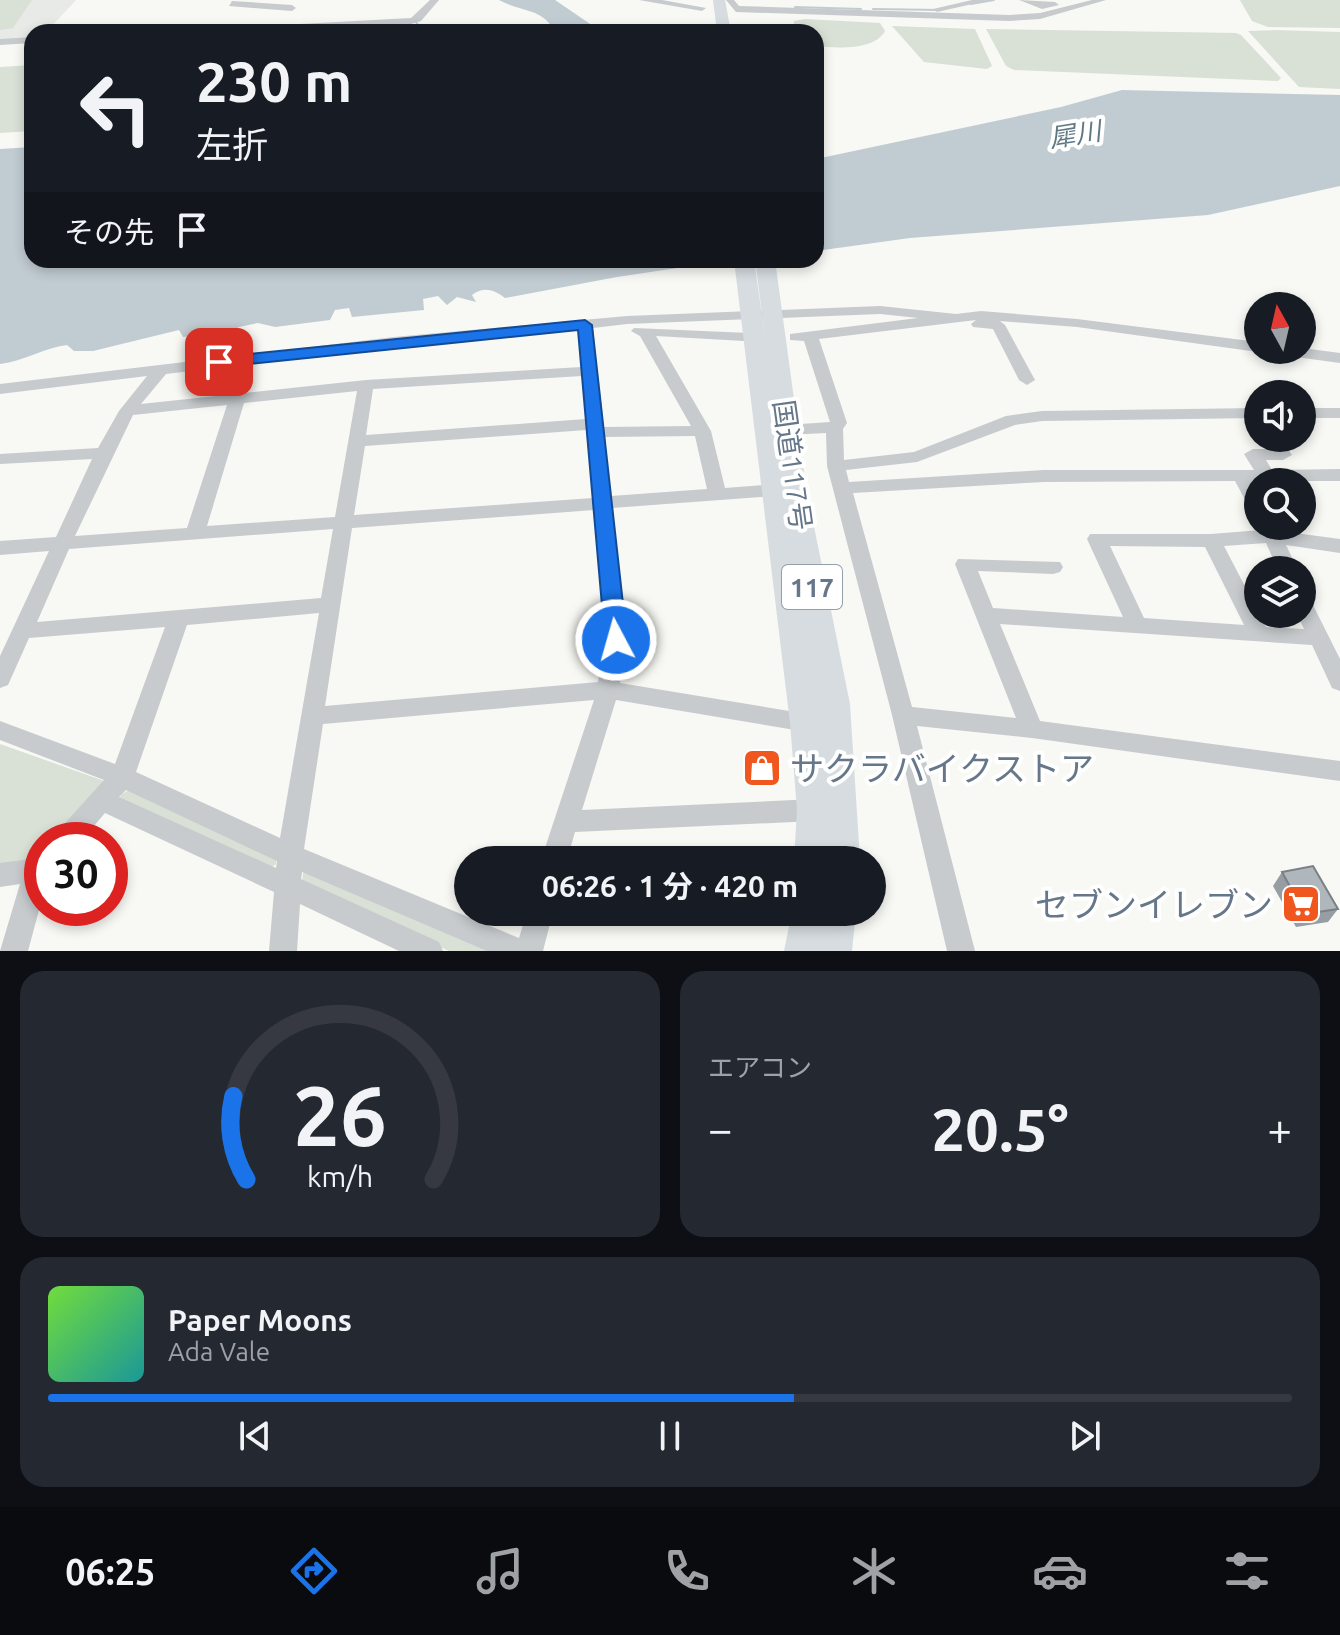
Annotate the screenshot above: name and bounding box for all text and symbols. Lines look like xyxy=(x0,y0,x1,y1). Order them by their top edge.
text: 230 m xyxy=(196,50,352,113)
icon: left xyxy=(64,56,168,160)
water label: 犀川 xyxy=(1047,115,1106,152)
text: 左折 xyxy=(196,124,268,165)
icon: arrive xyxy=(170,208,214,252)
text: その先 xyxy=(64,215,154,249)
north arrow xyxy=(1244,292,1316,364)
map controls xyxy=(1244,292,1316,628)
pin xyxy=(185,328,253,396)
icon: arrive xyxy=(197,340,241,384)
button: sound xyxy=(1244,380,1316,452)
street label: 国道117号 xyxy=(769,398,817,532)
button: search xyxy=(1244,468,1316,540)
button: layers xyxy=(1244,556,1316,628)
road number: 117 xyxy=(782,565,842,609)
position arrow xyxy=(574,598,658,682)
shop icon: サクラバイクストア xyxy=(741,747,783,789)
place label: サクラバイクストア xyxy=(790,749,1094,787)
speed limit sign: 30 xyxy=(24,822,128,926)
text: 06:26 · 1 分 · 420 m xyxy=(542,869,798,903)
supermarket icon: セブンイレブン xyxy=(1280,883,1322,925)
place label: セブンイレブン xyxy=(1035,885,1273,923)
text: エアコン xyxy=(708,1053,812,1082)
text: 26 xyxy=(293,1068,387,1162)
text: 20.5° xyxy=(931,1095,1069,1162)
text: − xyxy=(708,1104,733,1153)
text: + xyxy=(1267,1104,1292,1153)
text: km/h xyxy=(307,1160,373,1192)
text: Paper Moons xyxy=(168,1303,352,1337)
text: Ada Vale xyxy=(168,1337,270,1366)
icon: previous xyxy=(233,1414,277,1458)
icon: pause xyxy=(648,1414,692,1458)
icon: next xyxy=(1063,1414,1107,1458)
icon: directions xyxy=(286,1543,342,1599)
icon: music xyxy=(472,1543,528,1599)
icon: phone xyxy=(659,1543,715,1599)
icon: climate xyxy=(846,1543,902,1599)
icon: car xyxy=(1032,1543,1088,1599)
icon: filters xyxy=(1219,1543,1275,1599)
text: 06:25 xyxy=(65,1551,155,1592)

